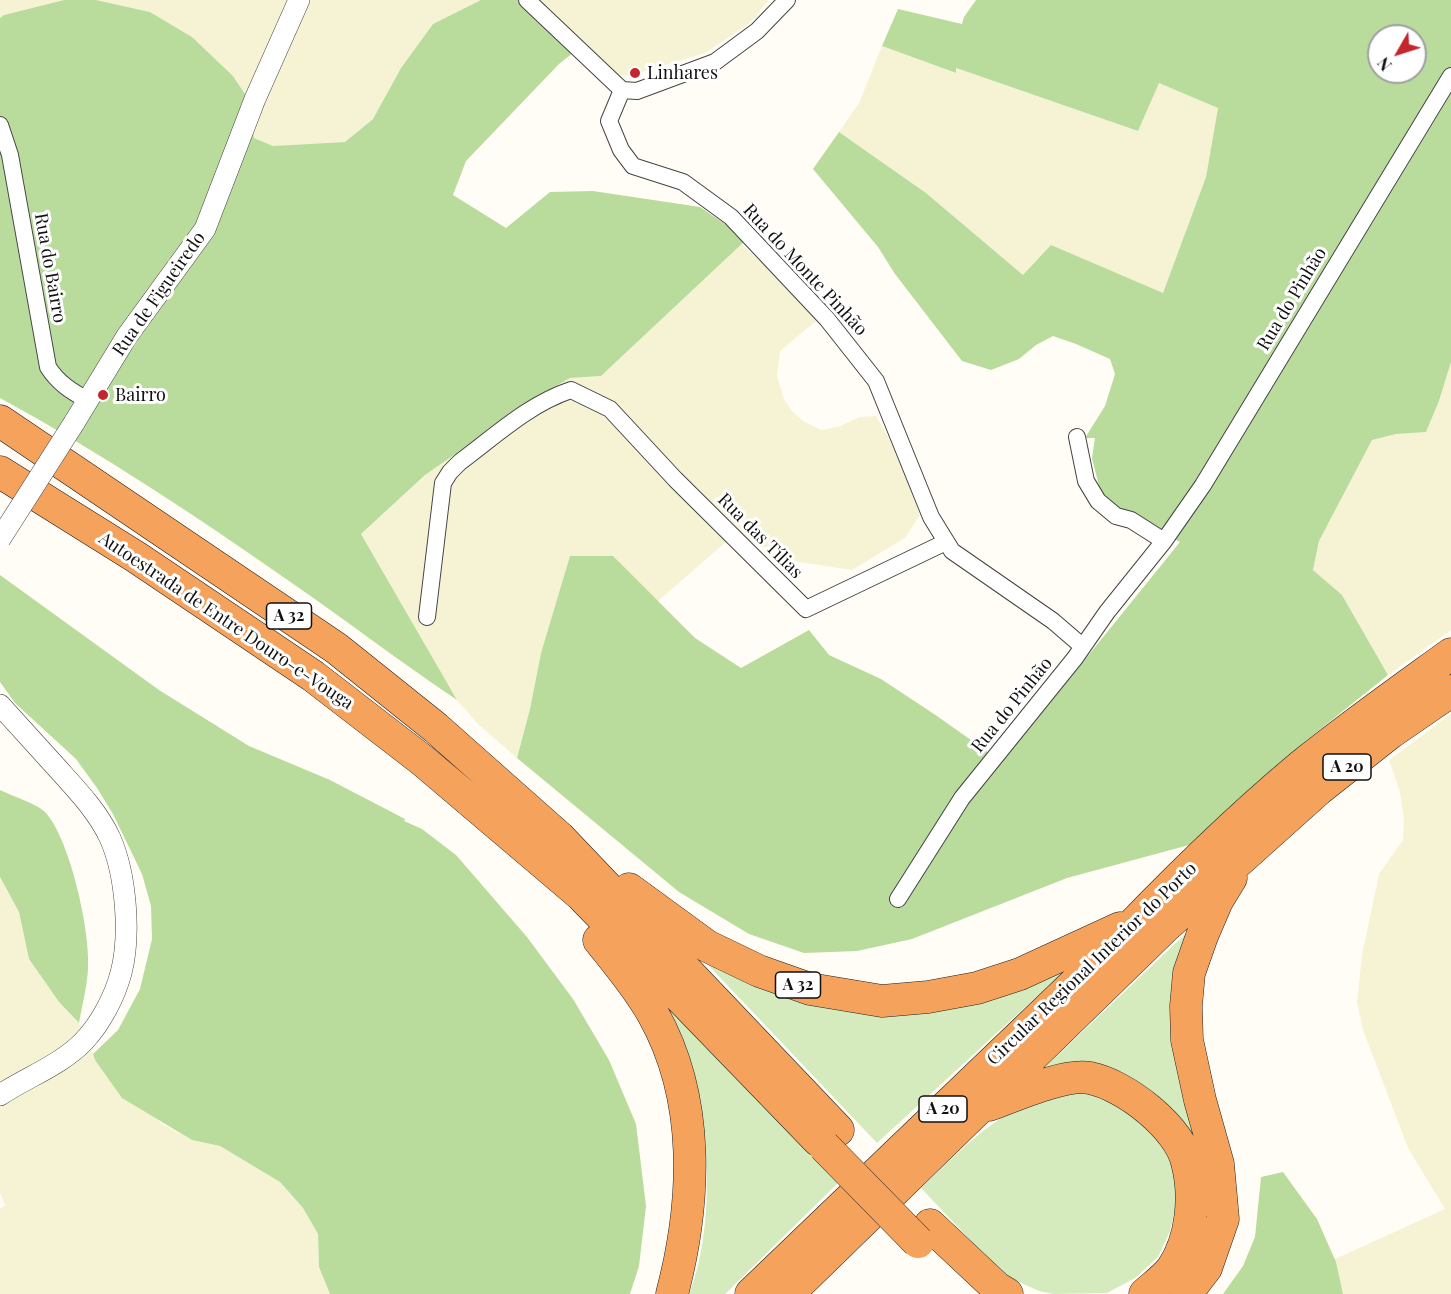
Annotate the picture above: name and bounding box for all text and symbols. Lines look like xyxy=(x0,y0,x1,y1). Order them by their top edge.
north arrow xyxy=(1367,24,1427,84)
text: N xyxy=(1372,53,1396,75)
place label: Linhares xyxy=(647,62,718,84)
marker: Linhares xyxy=(628,66,642,80)
street label: Rua do Monte Pinhão xyxy=(738,200,872,340)
street label: Rua do Bairro xyxy=(30,211,70,325)
street label: Rua de Figueiredo xyxy=(108,228,210,360)
street label: Rua do Pinhão xyxy=(1253,244,1331,354)
place label: Bairro xyxy=(115,384,166,406)
marker: Bairro xyxy=(96,388,110,402)
street label: Rua das Tílias xyxy=(713,489,807,583)
street label: Autoestrada de Entre Douro-e-Vouga xyxy=(95,528,357,714)
road number: A 32 xyxy=(266,603,312,629)
street label: Rua do Pinhão xyxy=(967,653,1057,757)
road number: A 20 xyxy=(1323,754,1371,780)
street label: Circular Regional Interior do Porto xyxy=(983,858,1201,1070)
road number: A 32 xyxy=(776,972,820,998)
road number: A 20 xyxy=(919,1096,967,1122)

